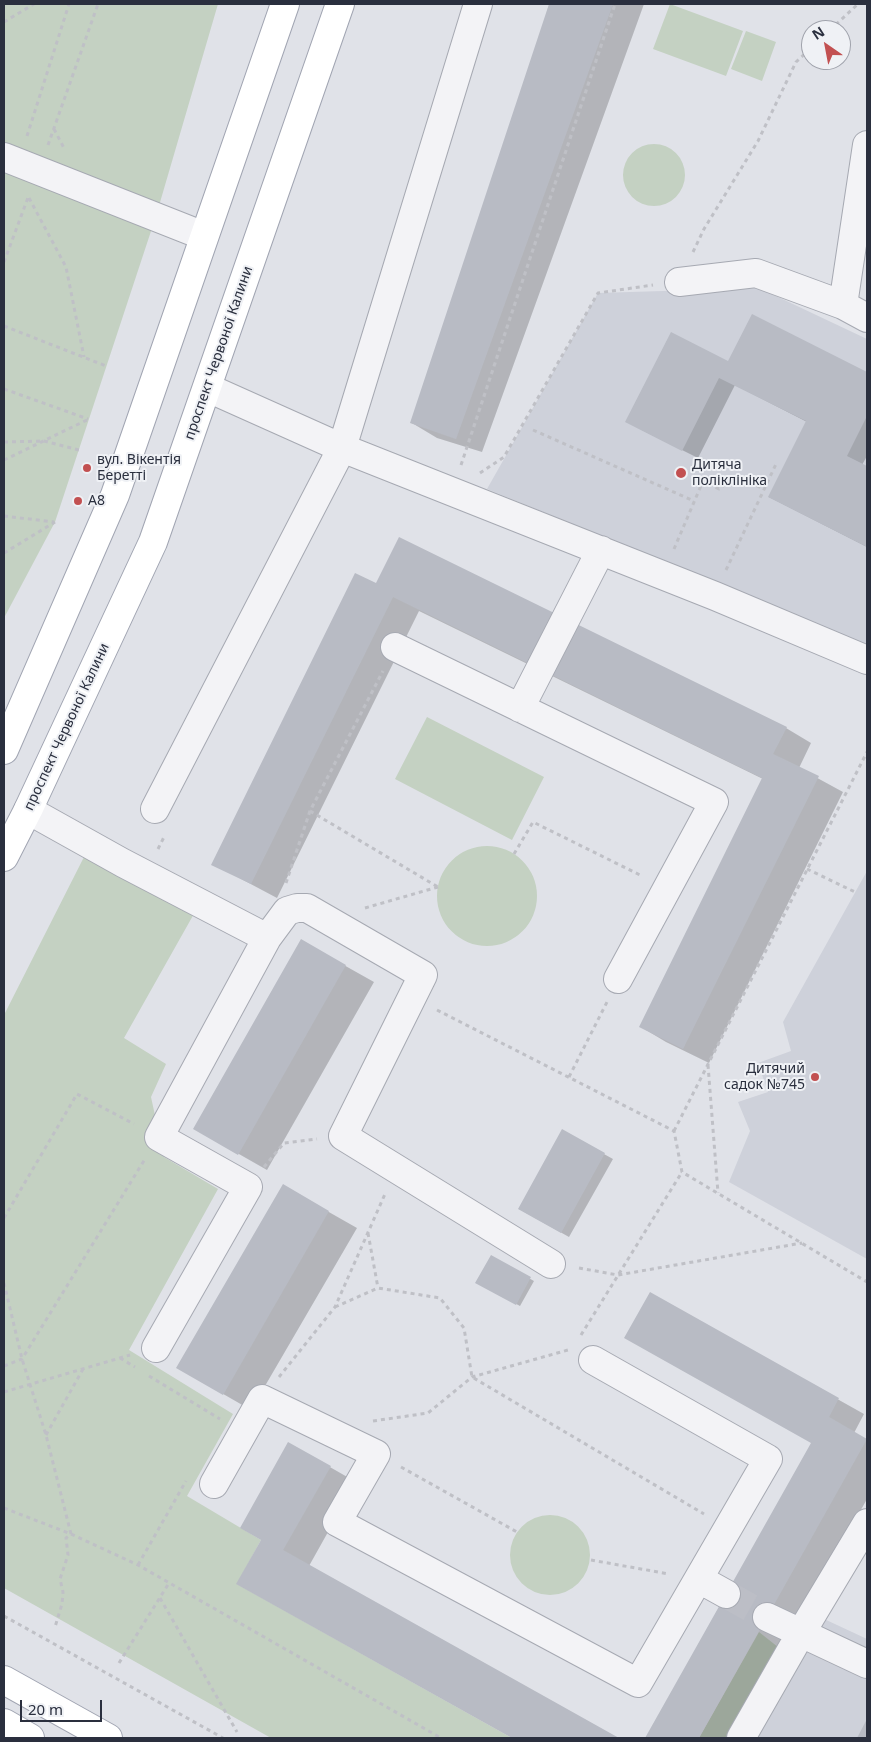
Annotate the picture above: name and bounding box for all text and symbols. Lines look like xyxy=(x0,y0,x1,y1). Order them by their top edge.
north arrow xyxy=(801,20,851,70)
text: N xyxy=(808,22,828,44)
street label: проспект Червоної Калини xyxy=(181,264,257,442)
place label: вул. Вікентія Беретті xyxy=(97,452,181,484)
place label: Дитяча поліклініка xyxy=(692,457,767,490)
marker: вул. Вікентія Беретті xyxy=(81,462,93,474)
marker: Дитяча поліклініка xyxy=(674,466,688,480)
place label: А8 xyxy=(88,493,105,509)
marker: А8 xyxy=(72,495,84,507)
street label: проспект Червоної Калини xyxy=(21,641,113,813)
place label: Дитячий садок №745 xyxy=(724,1061,805,1094)
marker: Дитячий садок №745 xyxy=(809,1071,821,1083)
scale bar xyxy=(22,1690,105,1722)
text: 20 m xyxy=(28,1699,63,1719)

